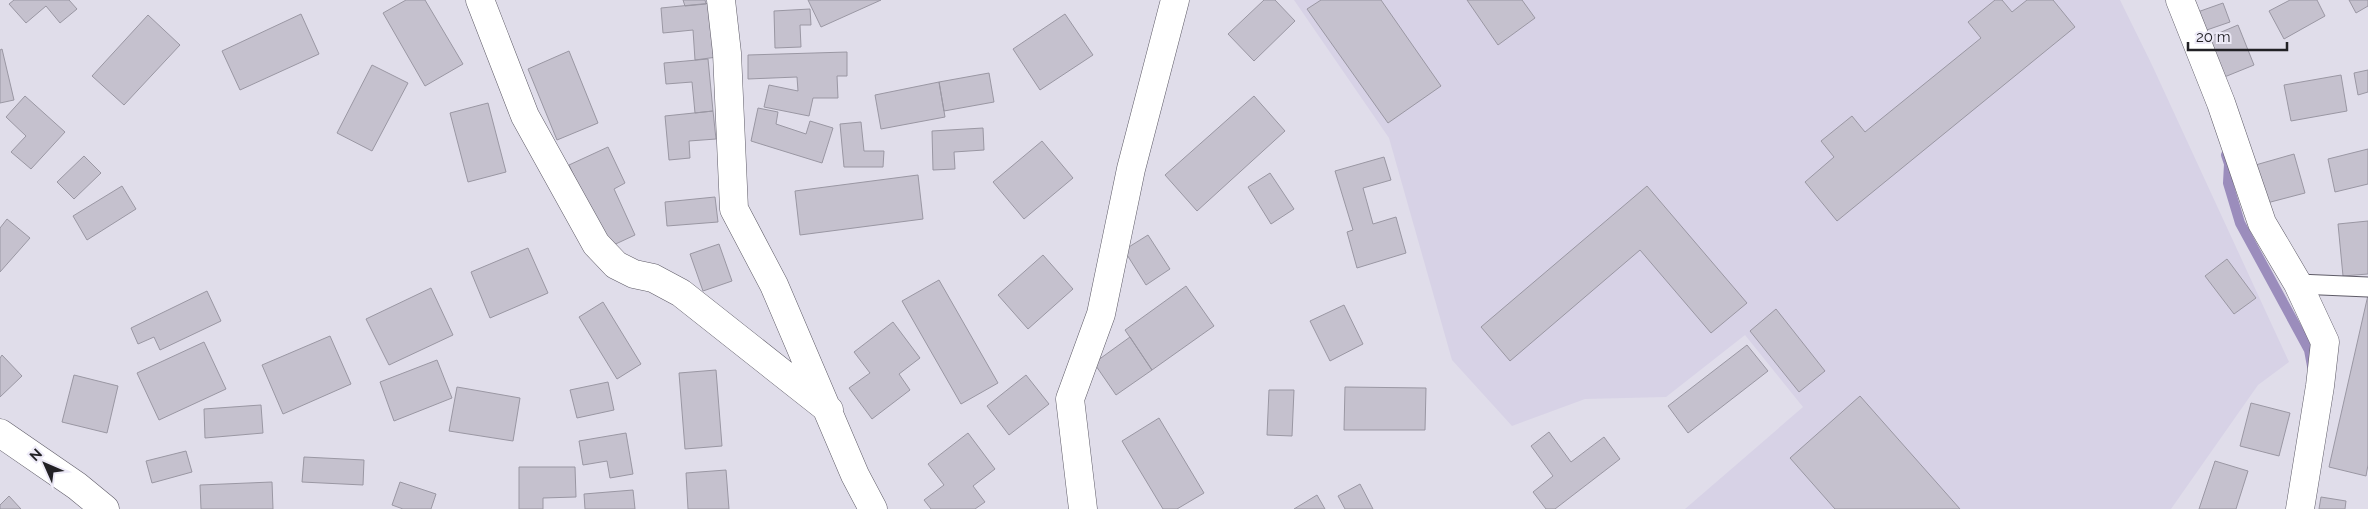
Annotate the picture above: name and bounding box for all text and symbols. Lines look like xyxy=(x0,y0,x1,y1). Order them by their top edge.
scale bar xyxy=(2188,20,2287,52)
text: 20 m xyxy=(2196,28,2231,46)
north arrow xyxy=(20,439,70,489)
text: N xyxy=(26,445,45,464)

